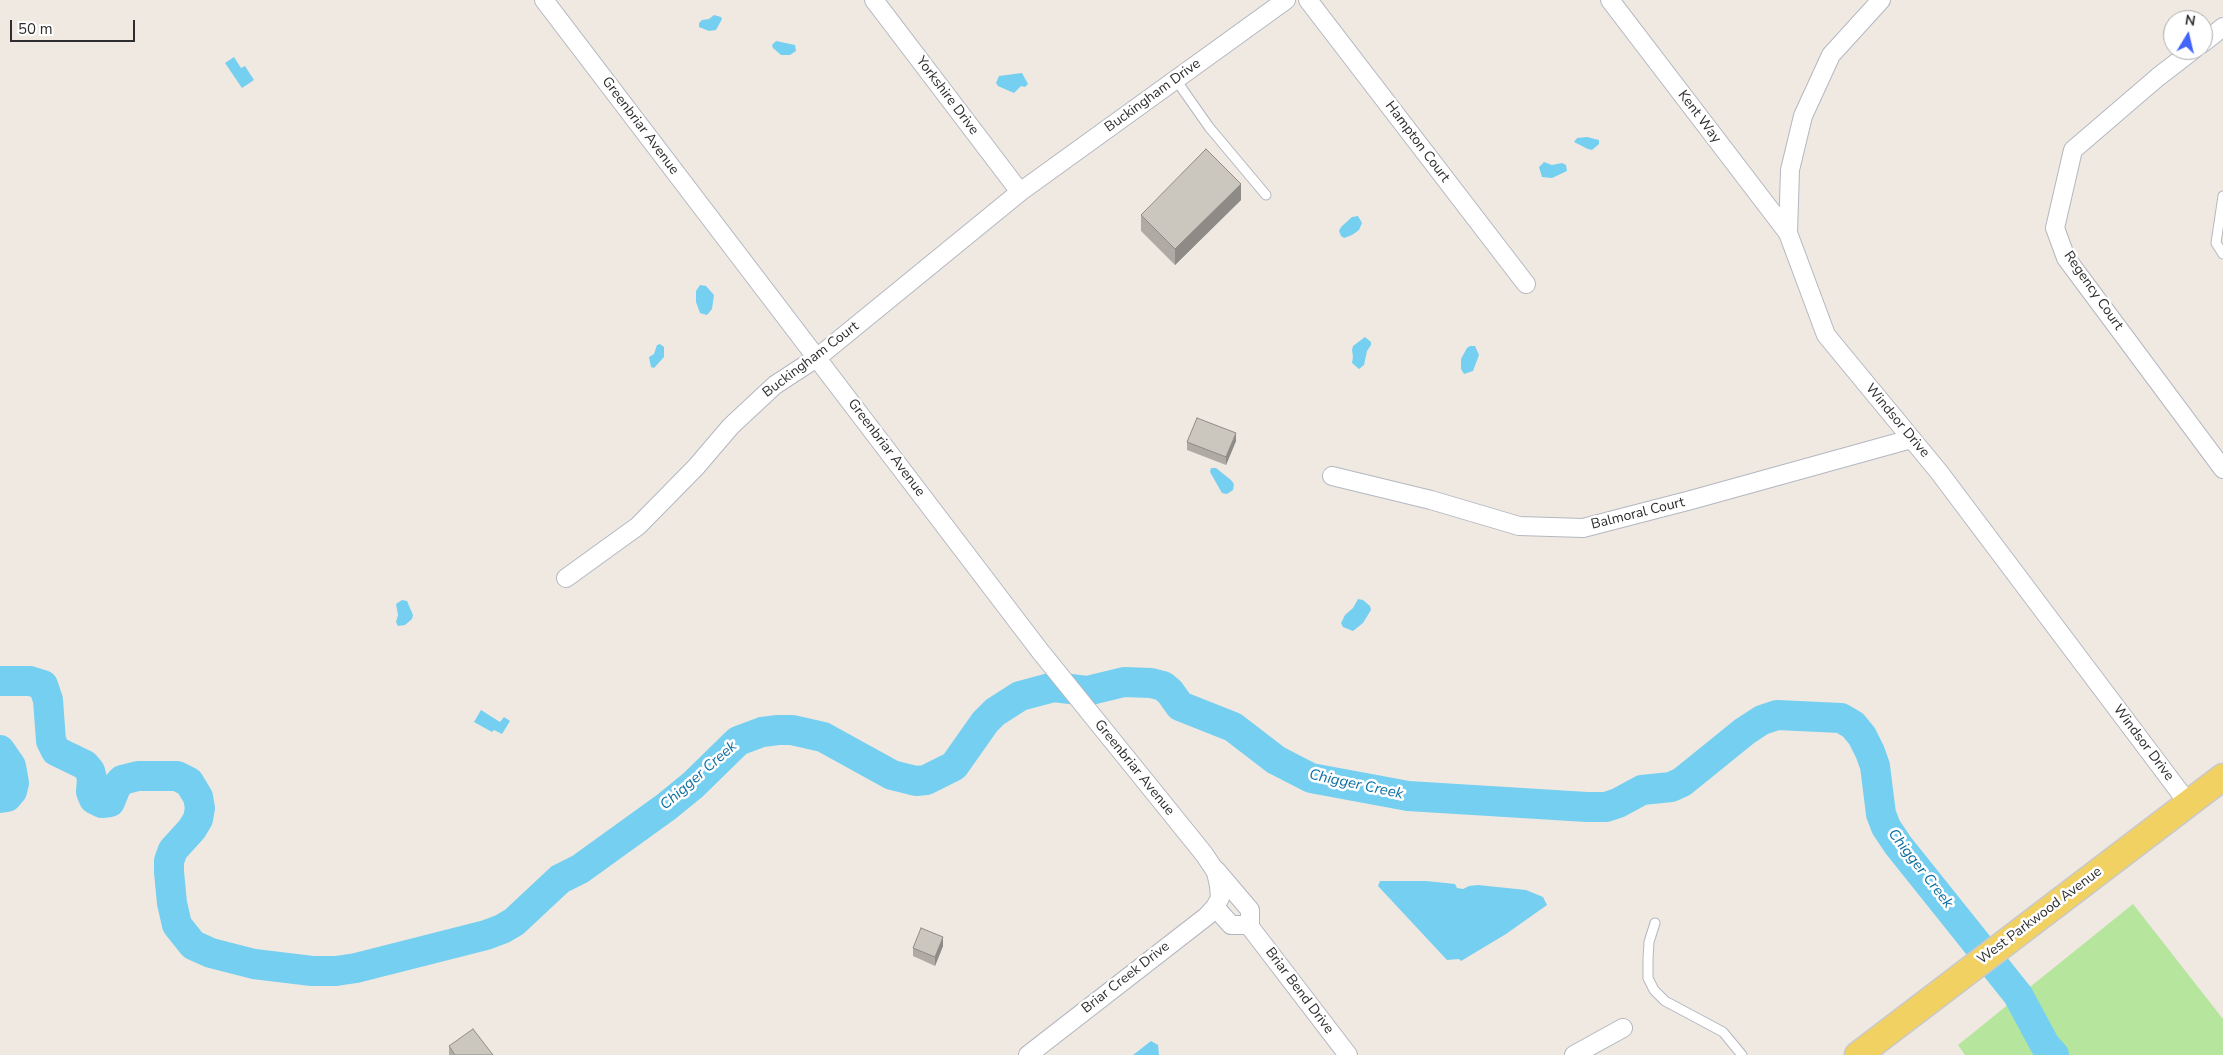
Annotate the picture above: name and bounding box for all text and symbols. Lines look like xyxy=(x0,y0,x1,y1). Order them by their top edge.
scale bar xyxy=(12,10,138,42)
north arrow xyxy=(2163,10,2213,60)
text: N xyxy=(2184,10,2197,31)
text: 50 m xyxy=(18,19,53,39)
street label: Yorkshire Drive xyxy=(912,53,982,139)
street label: Buckingham Drive xyxy=(1102,56,1204,136)
street label: Greenbriar Avenue xyxy=(598,74,682,178)
street label: Kent Way xyxy=(1674,87,1724,147)
street label: Hampton Court xyxy=(1381,98,1453,186)
street label: Regency Court xyxy=(2060,248,2126,334)
street label: Buckingham Court xyxy=(760,318,862,402)
street label: Windsor Drive xyxy=(1861,381,1933,461)
street label: Greenbriar Avenue xyxy=(844,396,928,500)
street label: Balmoral Court xyxy=(1590,494,1686,534)
street label: Windsor Drive xyxy=(2109,702,2177,784)
street label: Greenbriar Avenue xyxy=(1090,717,1178,819)
water label: Chigger Creek xyxy=(657,738,741,814)
water label: Chigger Creek xyxy=(1307,766,1405,804)
water label: Chigger Creek xyxy=(1883,826,1957,912)
street label: West Parkwood Avenue xyxy=(1974,864,2106,968)
street label: Briar Creek Drive xyxy=(1079,939,1173,1017)
street label: Briar Bend Drive xyxy=(1261,945,1337,1037)

